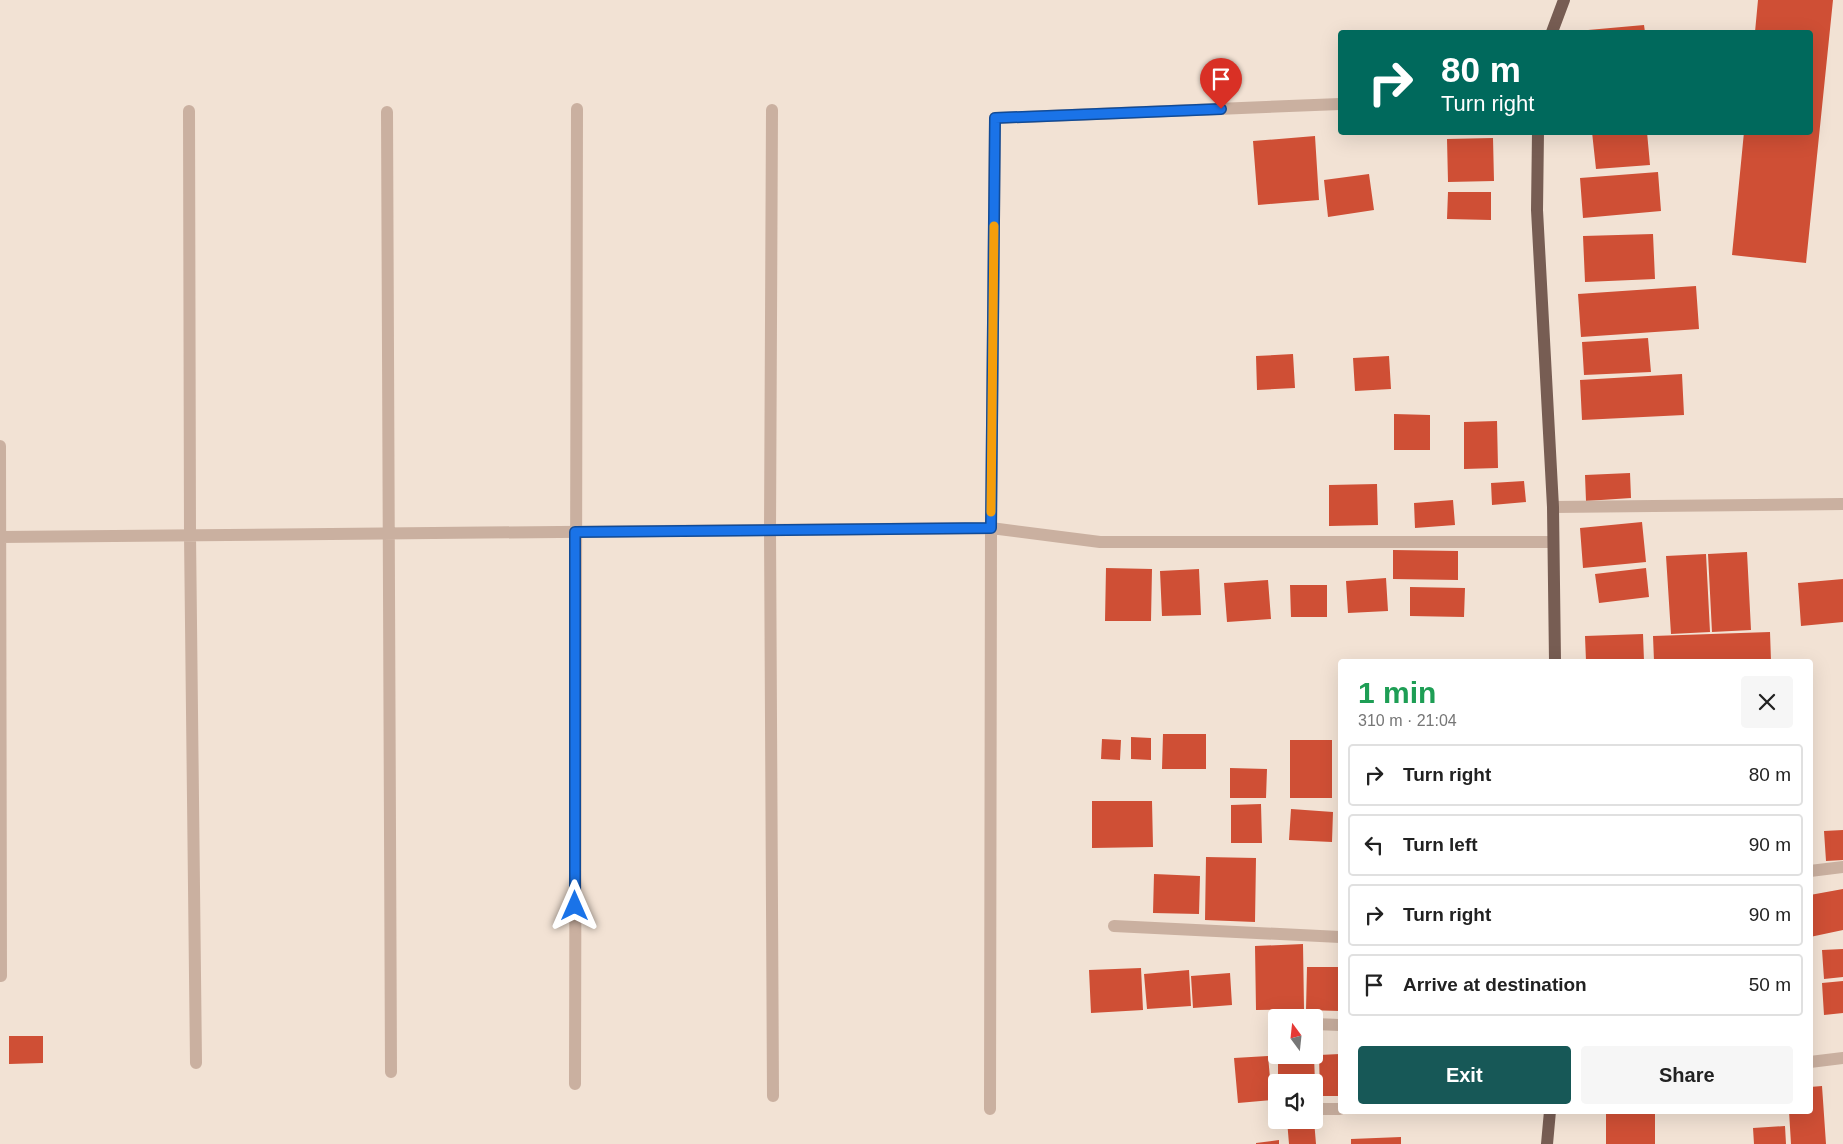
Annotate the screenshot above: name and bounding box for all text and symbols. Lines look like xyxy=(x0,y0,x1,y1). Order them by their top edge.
icon: right xyxy=(1358,50,1423,115)
text: 80 m xyxy=(1441,50,1521,89)
pin xyxy=(1200,58,1242,109)
icon: arrive xyxy=(1207,65,1235,93)
text: Turn right xyxy=(1441,91,1534,116)
text: 1 min xyxy=(1358,676,1436,709)
button: close xyxy=(1741,676,1793,728)
text: 310 m · 21:04 xyxy=(1358,712,1457,729)
icon: right xyxy=(1360,761,1388,789)
text: Turn right xyxy=(1403,764,1491,785)
text: 80 m xyxy=(1749,764,1791,785)
icon: left xyxy=(1360,831,1388,859)
text: Turn left xyxy=(1403,834,1478,855)
text: 90 m xyxy=(1749,834,1791,855)
position arrow xyxy=(548,879,600,931)
icon: right xyxy=(1360,901,1388,929)
text: Turn right xyxy=(1403,904,1491,925)
text: 90 m xyxy=(1749,904,1791,925)
icon: arrive xyxy=(1360,971,1388,999)
text: Arrive at destination xyxy=(1403,974,1587,995)
text: 50 m xyxy=(1749,974,1791,995)
north arrow xyxy=(1268,1009,1322,1064)
map controls xyxy=(1268,1009,1323,1129)
button: Exit xyxy=(1358,1046,1571,1104)
button: Share xyxy=(1581,1046,1793,1104)
button: sound xyxy=(1268,1074,1323,1129)

